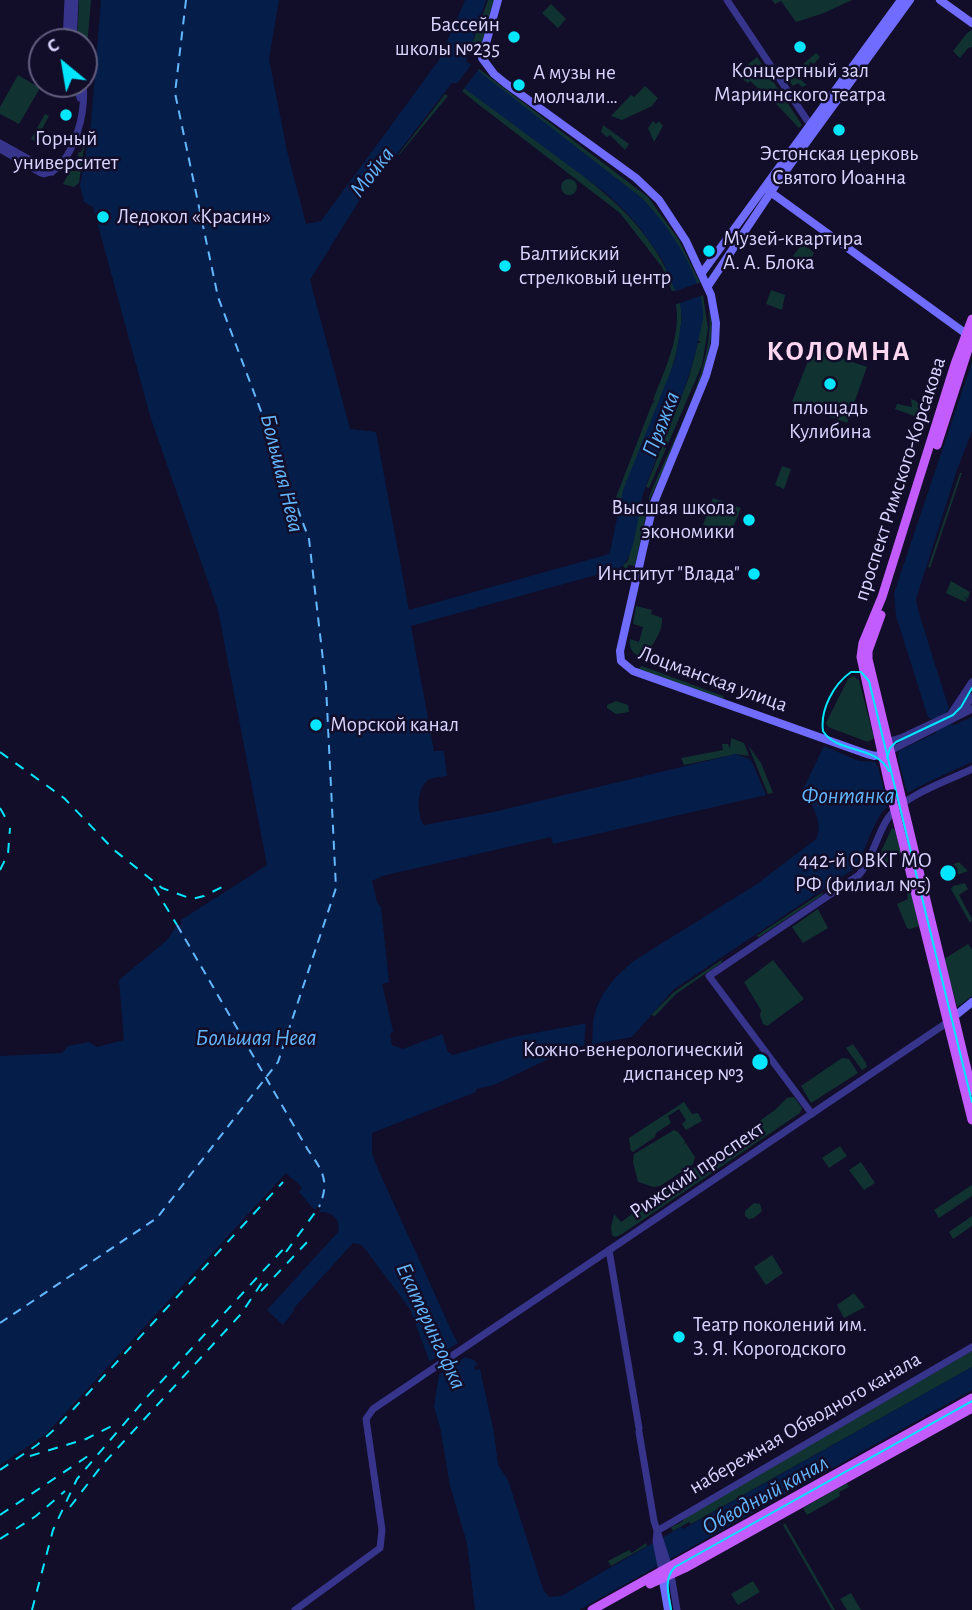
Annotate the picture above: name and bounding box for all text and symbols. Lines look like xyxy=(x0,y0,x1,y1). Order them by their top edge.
place label: Бассейн школы №235 xyxy=(395,12,500,62)
north arrow xyxy=(28,28,98,98)
marker: Бассейн школы №235 xyxy=(506,29,522,45)
text: С xyxy=(44,35,63,57)
marker: Концертный зал Мариинского театра xyxy=(792,39,808,55)
place label: Концертный зал Мариинского театра xyxy=(714,58,886,108)
place label: А музы не молчали… xyxy=(533,60,618,110)
marker: А музы не молчали… xyxy=(511,77,527,93)
marker: Горный университет xyxy=(58,107,74,123)
marker: Эстонская церковь Святого Иоанна xyxy=(831,122,847,138)
place label: Горный университет xyxy=(14,126,118,176)
water label: Мойка xyxy=(344,141,400,203)
place label: Эстонская церковь Святого Иоанна xyxy=(760,141,918,191)
place label: Ледокол «Красин» xyxy=(117,204,271,230)
marker: Ледокол «Красин» xyxy=(95,209,111,225)
place label: Музей-квартира А. А. Блока xyxy=(723,226,863,276)
place label: Балтийский стрелковый центр xyxy=(519,241,671,291)
marker: Музей-квартира А. А. Блока xyxy=(701,243,717,259)
marker: Балтийский стрелковый центр xyxy=(497,258,513,274)
district label: КОЛОМНА xyxy=(767,335,911,369)
street label: проспект Римского-Корсакова xyxy=(849,354,951,604)
marker: площадь Кулибина xyxy=(822,376,838,392)
water label: Пряжка xyxy=(636,388,686,460)
place label: площадь Кулибина xyxy=(789,395,871,445)
water label: Большая Нева xyxy=(254,411,310,535)
place label: Высшая школа экономики xyxy=(611,495,735,545)
marker: Высшая школа экономики xyxy=(741,512,757,528)
place label: Институт "Влада" xyxy=(597,561,740,587)
marker: Институт "Влада" xyxy=(746,566,762,582)
street label: Лоцманская улица xyxy=(635,640,791,718)
place label: Морской канал xyxy=(330,712,459,738)
marker: Морской канал xyxy=(308,717,324,733)
water label: Фонтанка xyxy=(801,782,895,810)
place label: 442-й ОВКГ МО РФ (филиал №5) xyxy=(795,848,932,898)
marker: 442-й ОВКГ МО РФ (филиал №5) xyxy=(938,863,958,883)
water label: Большая Нева xyxy=(195,1024,317,1052)
place label: Кожно-венерологический диспансер №3 xyxy=(523,1037,744,1087)
marker: Кожно-венерологический диспансер №3 xyxy=(750,1052,770,1072)
street label: Рижский проспект xyxy=(625,1116,769,1224)
water label: Екатерингофка xyxy=(390,1258,472,1394)
place label: Театр поколений им. З. Я. Корогодского xyxy=(693,1312,867,1362)
marker: Театр поколений им. З. Я. Корогодского xyxy=(671,1329,687,1345)
street label: набережная Обводного канала xyxy=(685,1346,925,1500)
water label: Обводный канал xyxy=(697,1449,833,1541)

